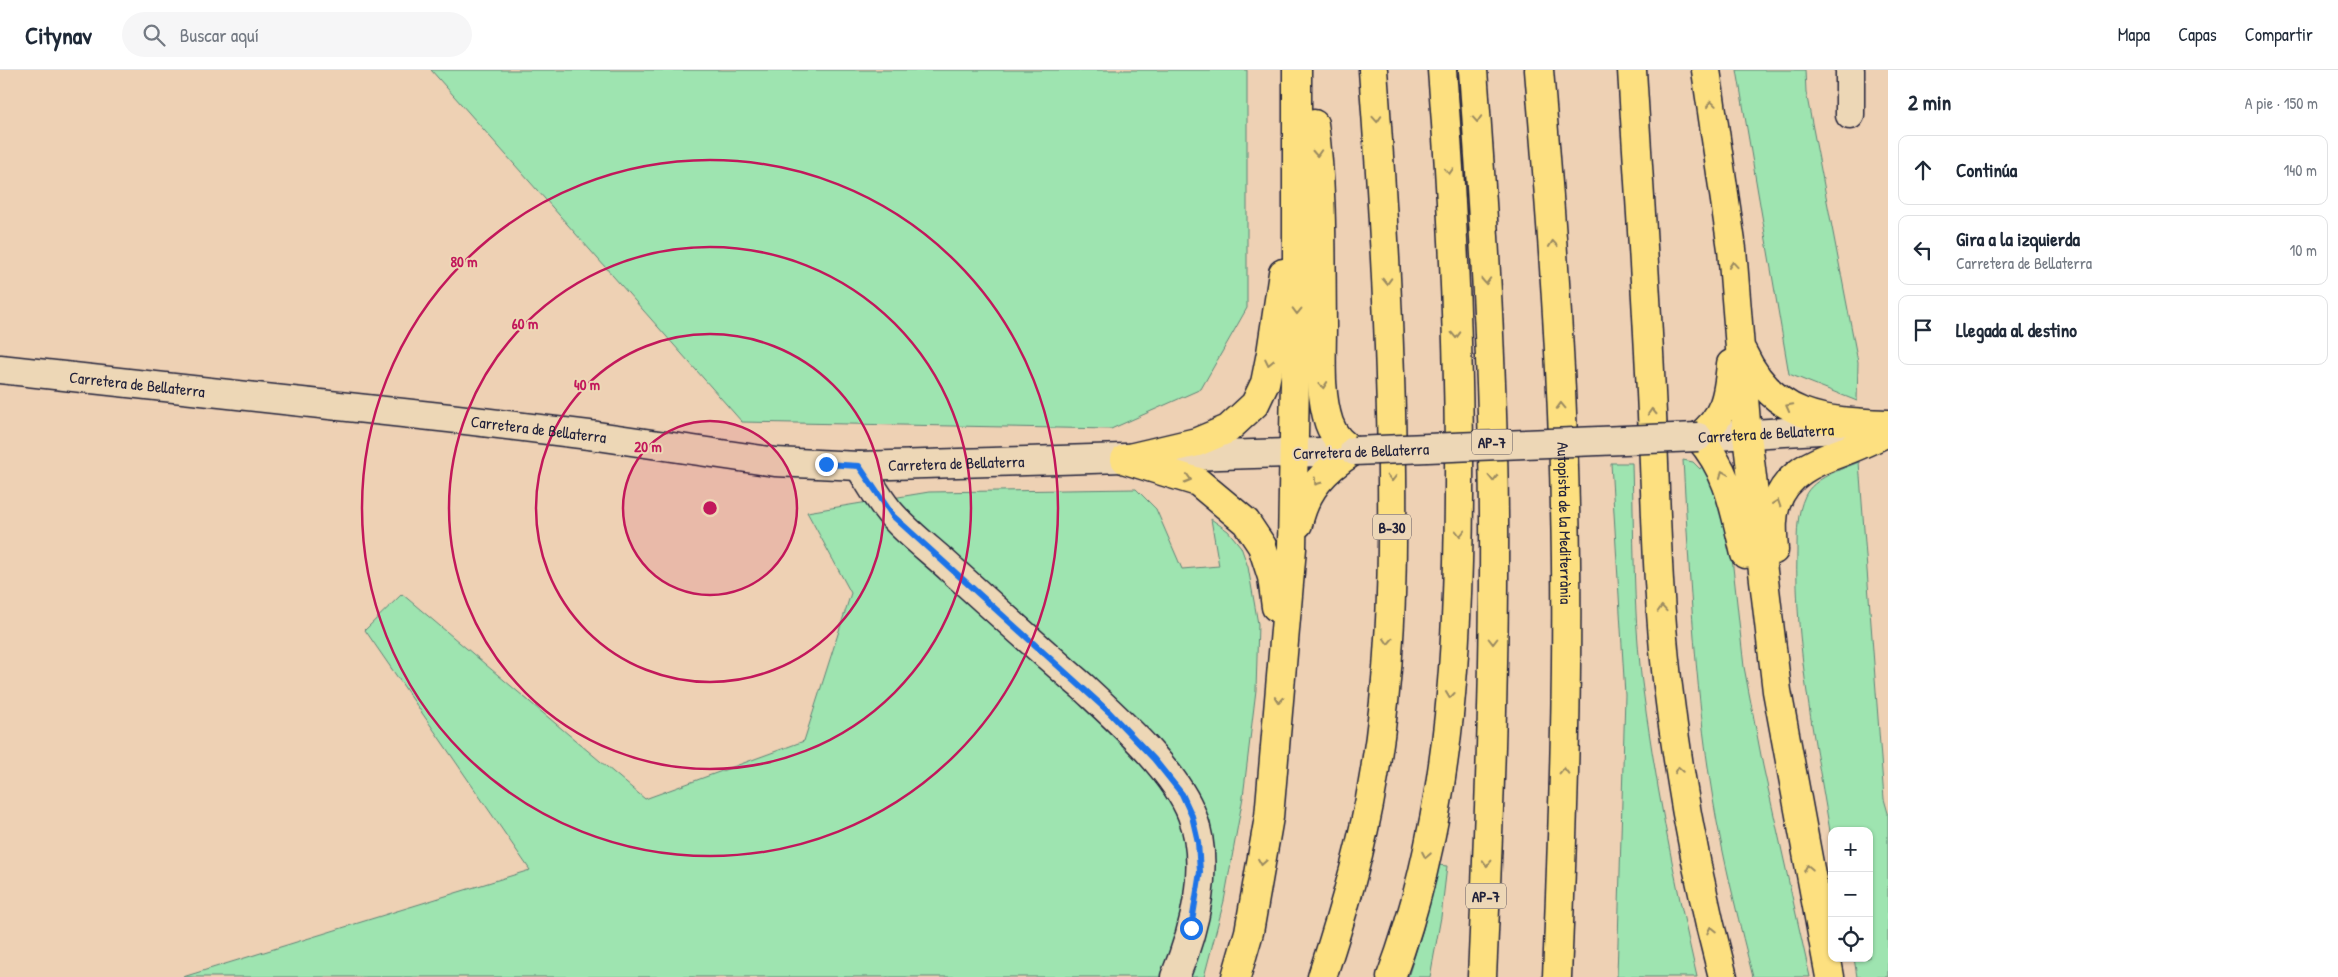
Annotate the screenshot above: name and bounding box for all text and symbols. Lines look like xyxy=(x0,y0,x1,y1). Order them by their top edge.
search box xyxy=(122,12,472,57)
text: Citynav xyxy=(25,19,92,51)
icon: search xyxy=(140,21,168,49)
text: Buscar aquí xyxy=(180,22,259,48)
text: Mapa xyxy=(2118,22,2150,47)
text: Capas xyxy=(2178,22,2217,47)
text: Compartir xyxy=(2245,22,2313,47)
text: 2 min xyxy=(1908,88,1951,117)
text: A pie · 150 m xyxy=(2245,92,2318,114)
one-way arrow xyxy=(1706,99,1717,107)
one-way arrow xyxy=(1371,115,1382,123)
one-way arrow xyxy=(1471,115,1482,123)
one-way arrow xyxy=(1312,150,1322,157)
icon: ahead xyxy=(1909,156,1937,184)
text: Continúa xyxy=(1956,157,2017,183)
text: 140 m xyxy=(2283,159,2317,181)
one-way arrow xyxy=(1444,168,1454,175)
text: Gira a la izquierda xyxy=(1956,226,2080,252)
icon: left xyxy=(1909,236,1937,264)
text: 10 m xyxy=(2289,239,2317,261)
one-way arrow xyxy=(1548,240,1559,248)
text: 80 m xyxy=(451,251,477,272)
text: Carretera de Bellaterra xyxy=(1956,252,2092,274)
one-way arrow xyxy=(1728,260,1739,268)
one-way arrow xyxy=(1481,277,1492,285)
one-way arrow xyxy=(1382,278,1392,285)
one-way arrow xyxy=(1291,307,1302,315)
text: 60 m xyxy=(512,313,538,334)
icon: arrive xyxy=(1909,316,1937,344)
text: Llegada al destino xyxy=(1956,317,2077,343)
one-way arrow xyxy=(1451,331,1462,339)
one-way arrow xyxy=(1265,357,1275,366)
street label: Carretera de Bellaterra xyxy=(68,366,206,402)
text: 40 m xyxy=(574,374,600,395)
one-way arrow xyxy=(1318,382,1329,390)
one-way arrow xyxy=(1556,402,1567,410)
one-way arrow xyxy=(1786,403,1795,413)
one-way arrow xyxy=(1647,407,1657,415)
street label: Carretera de Bellaterra xyxy=(470,410,608,448)
street label: Carretera de Bellaterra xyxy=(1697,418,1835,448)
road number: AP-7 xyxy=(1472,430,1512,454)
text: 20 m xyxy=(634,436,662,457)
street label: Carretera de Bellaterra xyxy=(1293,438,1429,464)
street label: Autopista de la Mediterrània xyxy=(1552,442,1577,604)
street label: Carretera de Bellaterra xyxy=(888,450,1025,476)
route end xyxy=(815,453,838,476)
one-way arrow xyxy=(1719,470,1730,479)
one-way arrow xyxy=(1183,473,1192,483)
one-way arrow xyxy=(1387,474,1397,482)
one-way arrow xyxy=(1488,474,1498,482)
one-way arrow xyxy=(1314,476,1323,486)
centre of rings xyxy=(701,499,719,517)
one-way arrow xyxy=(1772,499,1782,508)
road number: B-30 xyxy=(1373,514,1411,540)
one-way arrow xyxy=(1455,529,1465,537)
one-way arrow xyxy=(1656,605,1667,613)
one-way arrow xyxy=(1383,637,1394,645)
one-way arrow xyxy=(1488,637,1499,645)
one-way arrow xyxy=(1445,691,1456,699)
one-way arrow xyxy=(1273,697,1284,705)
one-way arrow xyxy=(1675,766,1685,775)
one-way arrow xyxy=(1559,767,1569,774)
map controls xyxy=(1828,827,1873,962)
button: + xyxy=(1828,827,1873,872)
one-way arrow xyxy=(1422,851,1432,860)
one-way arrow xyxy=(1257,858,1267,866)
one-way arrow xyxy=(1482,860,1492,867)
one-way arrow xyxy=(1804,863,1814,872)
button: − xyxy=(1828,872,1873,917)
road number: AP-7 xyxy=(1466,884,1506,908)
route start xyxy=(1180,917,1203,940)
button: locate xyxy=(1828,917,1873,962)
one-way arrow xyxy=(1706,925,1717,934)

